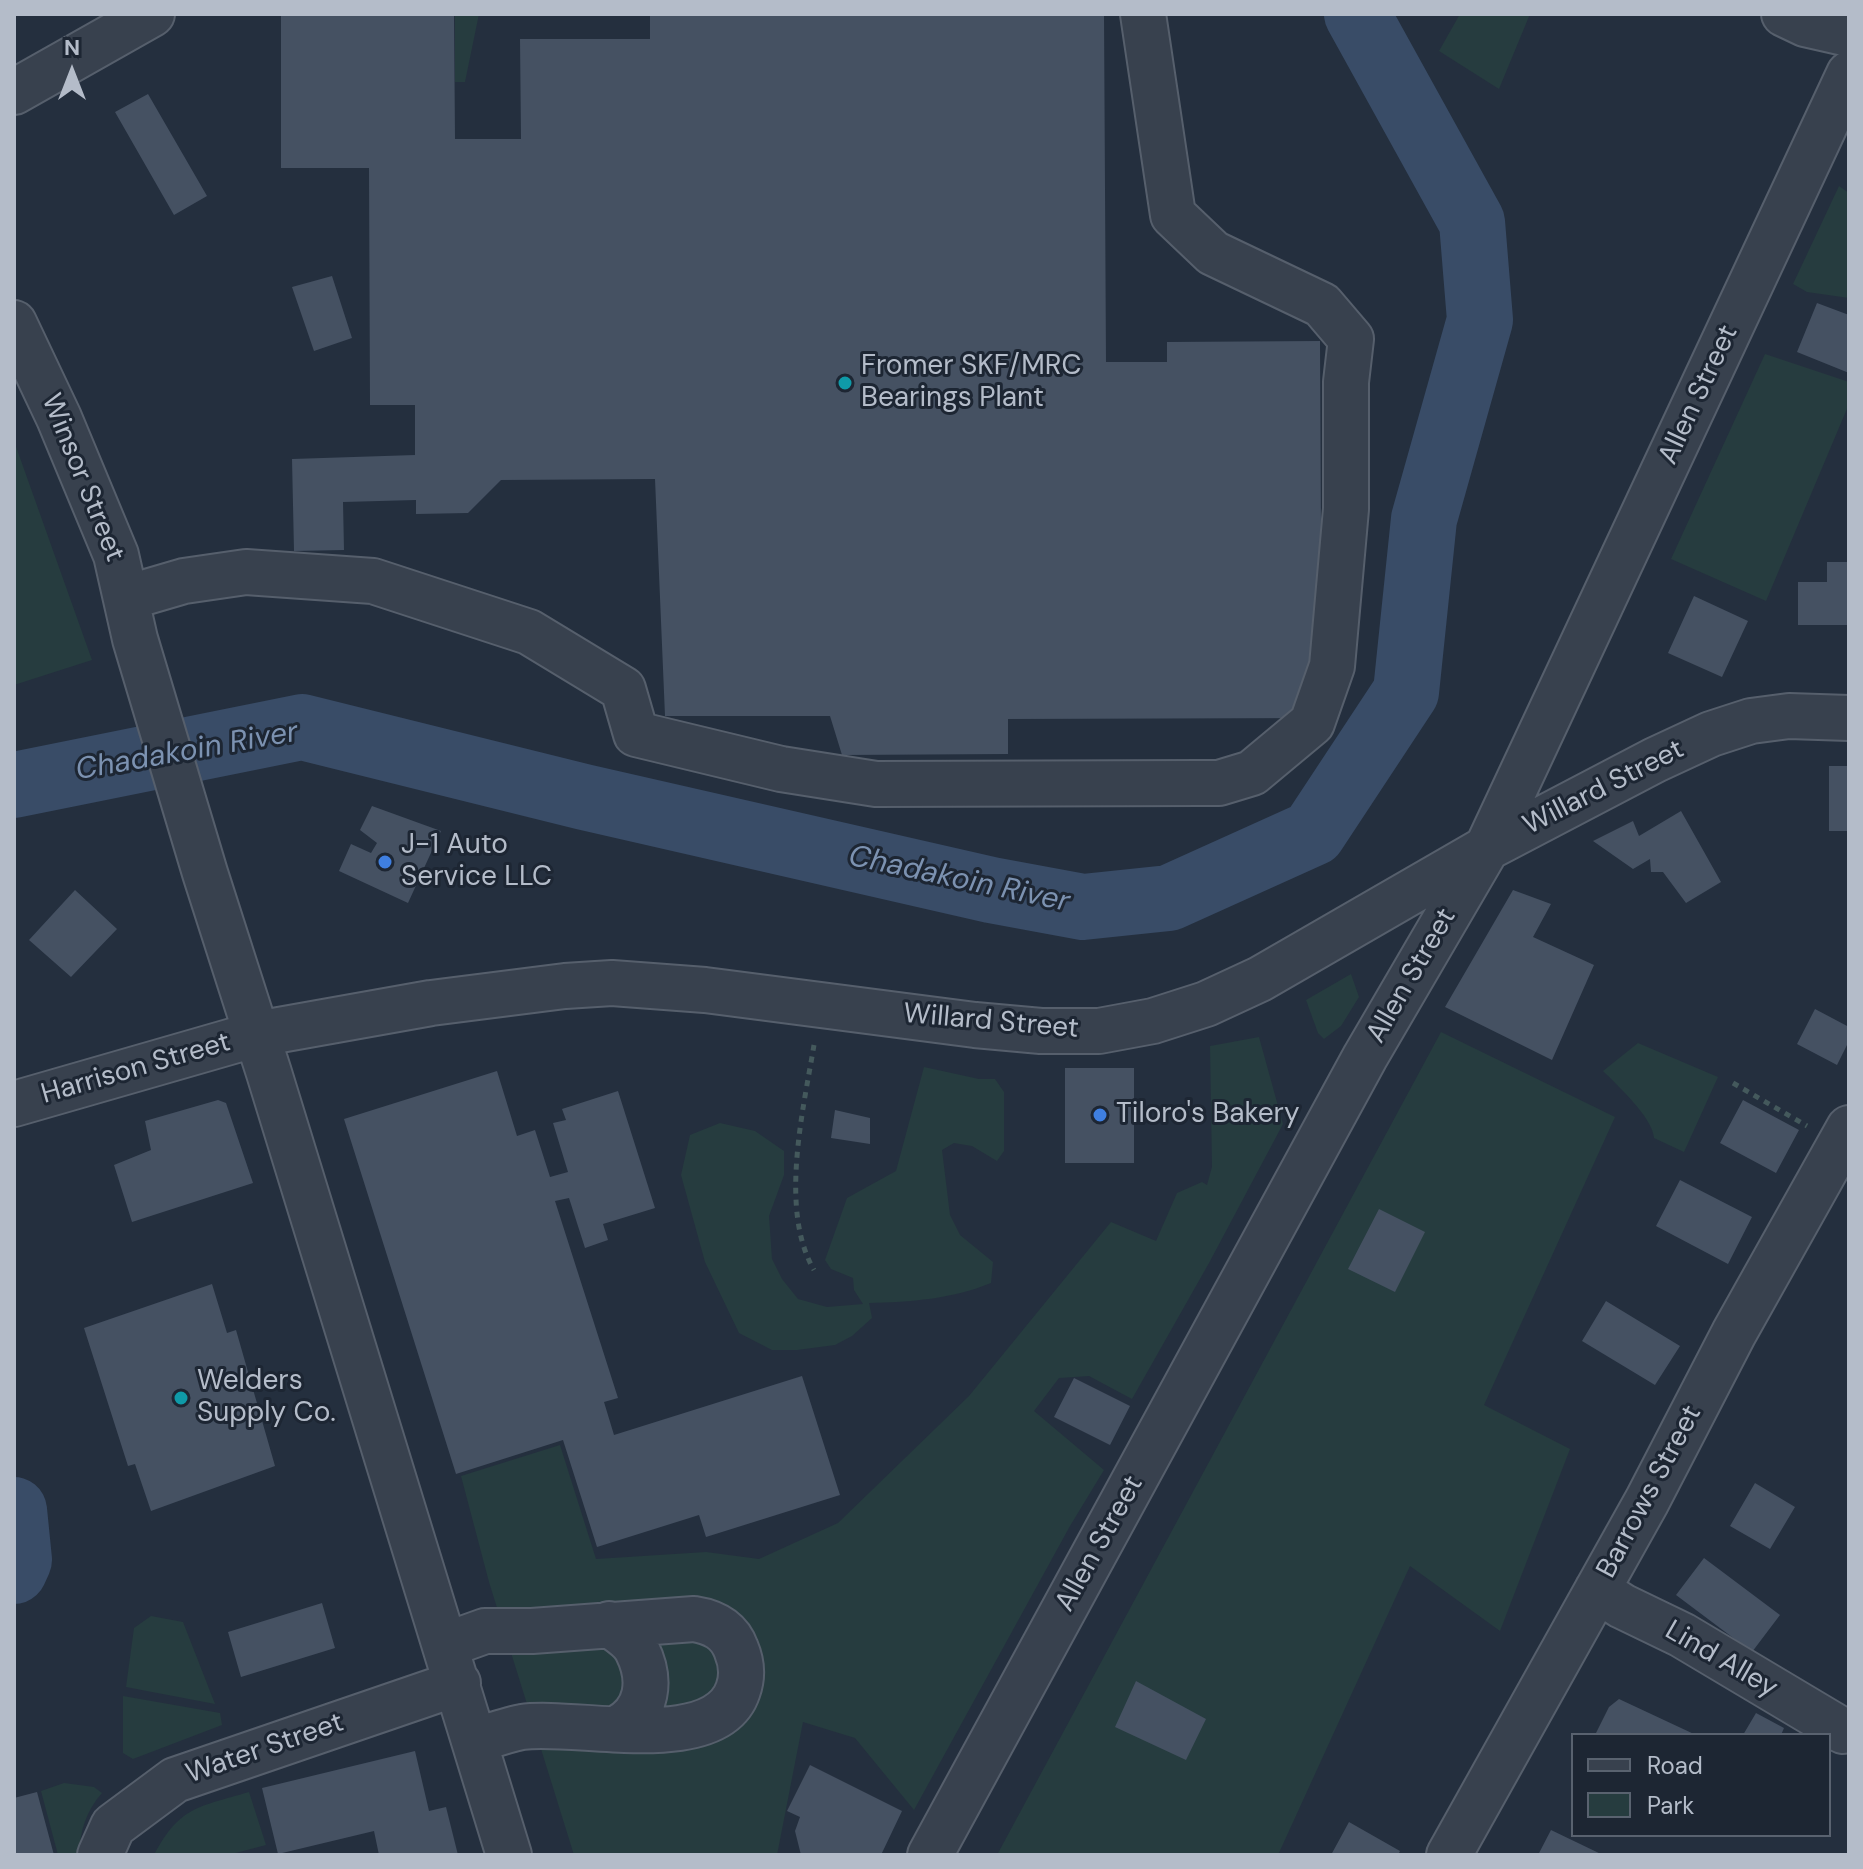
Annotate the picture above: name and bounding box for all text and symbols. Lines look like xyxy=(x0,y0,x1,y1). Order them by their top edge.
north arrow xyxy=(32,32,112,112)
text: N xyxy=(64,33,80,62)
street label: Allen Street xyxy=(1652,320,1746,470)
place label: Fromer SKF/MRC Bearings Plant xyxy=(861,350,1081,416)
marker: Fromer SKF/MRC Bearings Plant xyxy=(836,374,854,392)
street label: Winsor Street xyxy=(33,389,131,567)
water label: Chadakoin River xyxy=(73,715,301,789)
street label: Willard Street xyxy=(1518,733,1690,843)
place label: J-1 Auto Service LLC xyxy=(401,829,552,895)
water label: Chadakoin River xyxy=(845,839,1073,921)
marker: J-1 Auto Service LLC xyxy=(376,853,394,871)
street label: Allen Street xyxy=(1360,903,1464,1049)
street label: Willard Street xyxy=(902,998,1080,1046)
street label: Harrison Street xyxy=(38,1026,234,1112)
place label: Tiloro's Bakery xyxy=(1116,1098,1300,1132)
marker: Tiloro's Bakery xyxy=(1091,1106,1109,1124)
place label: Welders Supply Co. xyxy=(197,1365,336,1431)
marker: Welders Supply Co. xyxy=(172,1389,190,1407)
street label: Barrows Street xyxy=(1590,1400,1710,1584)
street label: Allen Street xyxy=(1049,1470,1151,1618)
street label: Lind Alley xyxy=(1659,1614,1783,1706)
street label: Water Street xyxy=(182,1706,348,1792)
legend xyxy=(1571,1733,1831,1837)
text: Road xyxy=(1647,1750,1703,1781)
text: Park xyxy=(1647,1790,1694,1821)

